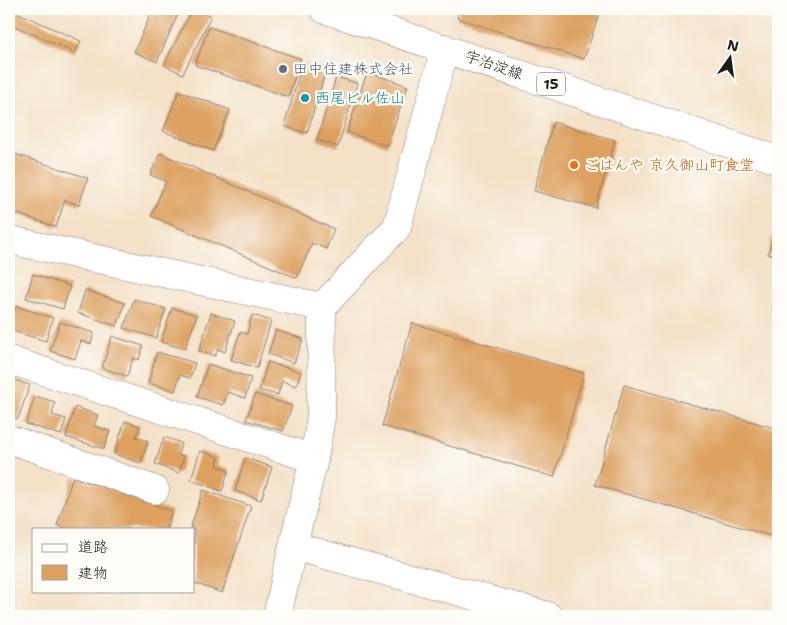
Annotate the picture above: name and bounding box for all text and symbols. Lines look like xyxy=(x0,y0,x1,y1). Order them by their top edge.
north arrow xyxy=(704,32,754,82)
text: N xyxy=(726,35,741,55)
street label: 宇治淀線 xyxy=(462,46,526,84)
place label: 田中住建株式会社 xyxy=(293,59,413,79)
marker: 田中住建株式会社 xyxy=(277,63,289,75)
road number: 15 xyxy=(537,72,565,96)
place label: 西尾ビル佐山 xyxy=(315,88,405,108)
marker: 西尾ビル佐山 xyxy=(299,92,311,104)
place label: ごはんや 京久御山町食堂 xyxy=(584,155,754,175)
marker: ごはんや 京久御山町食堂 xyxy=(568,159,580,171)
legend xyxy=(32,528,195,592)
text: 道路 xyxy=(78,537,108,557)
text: 建物 xyxy=(78,563,108,583)

